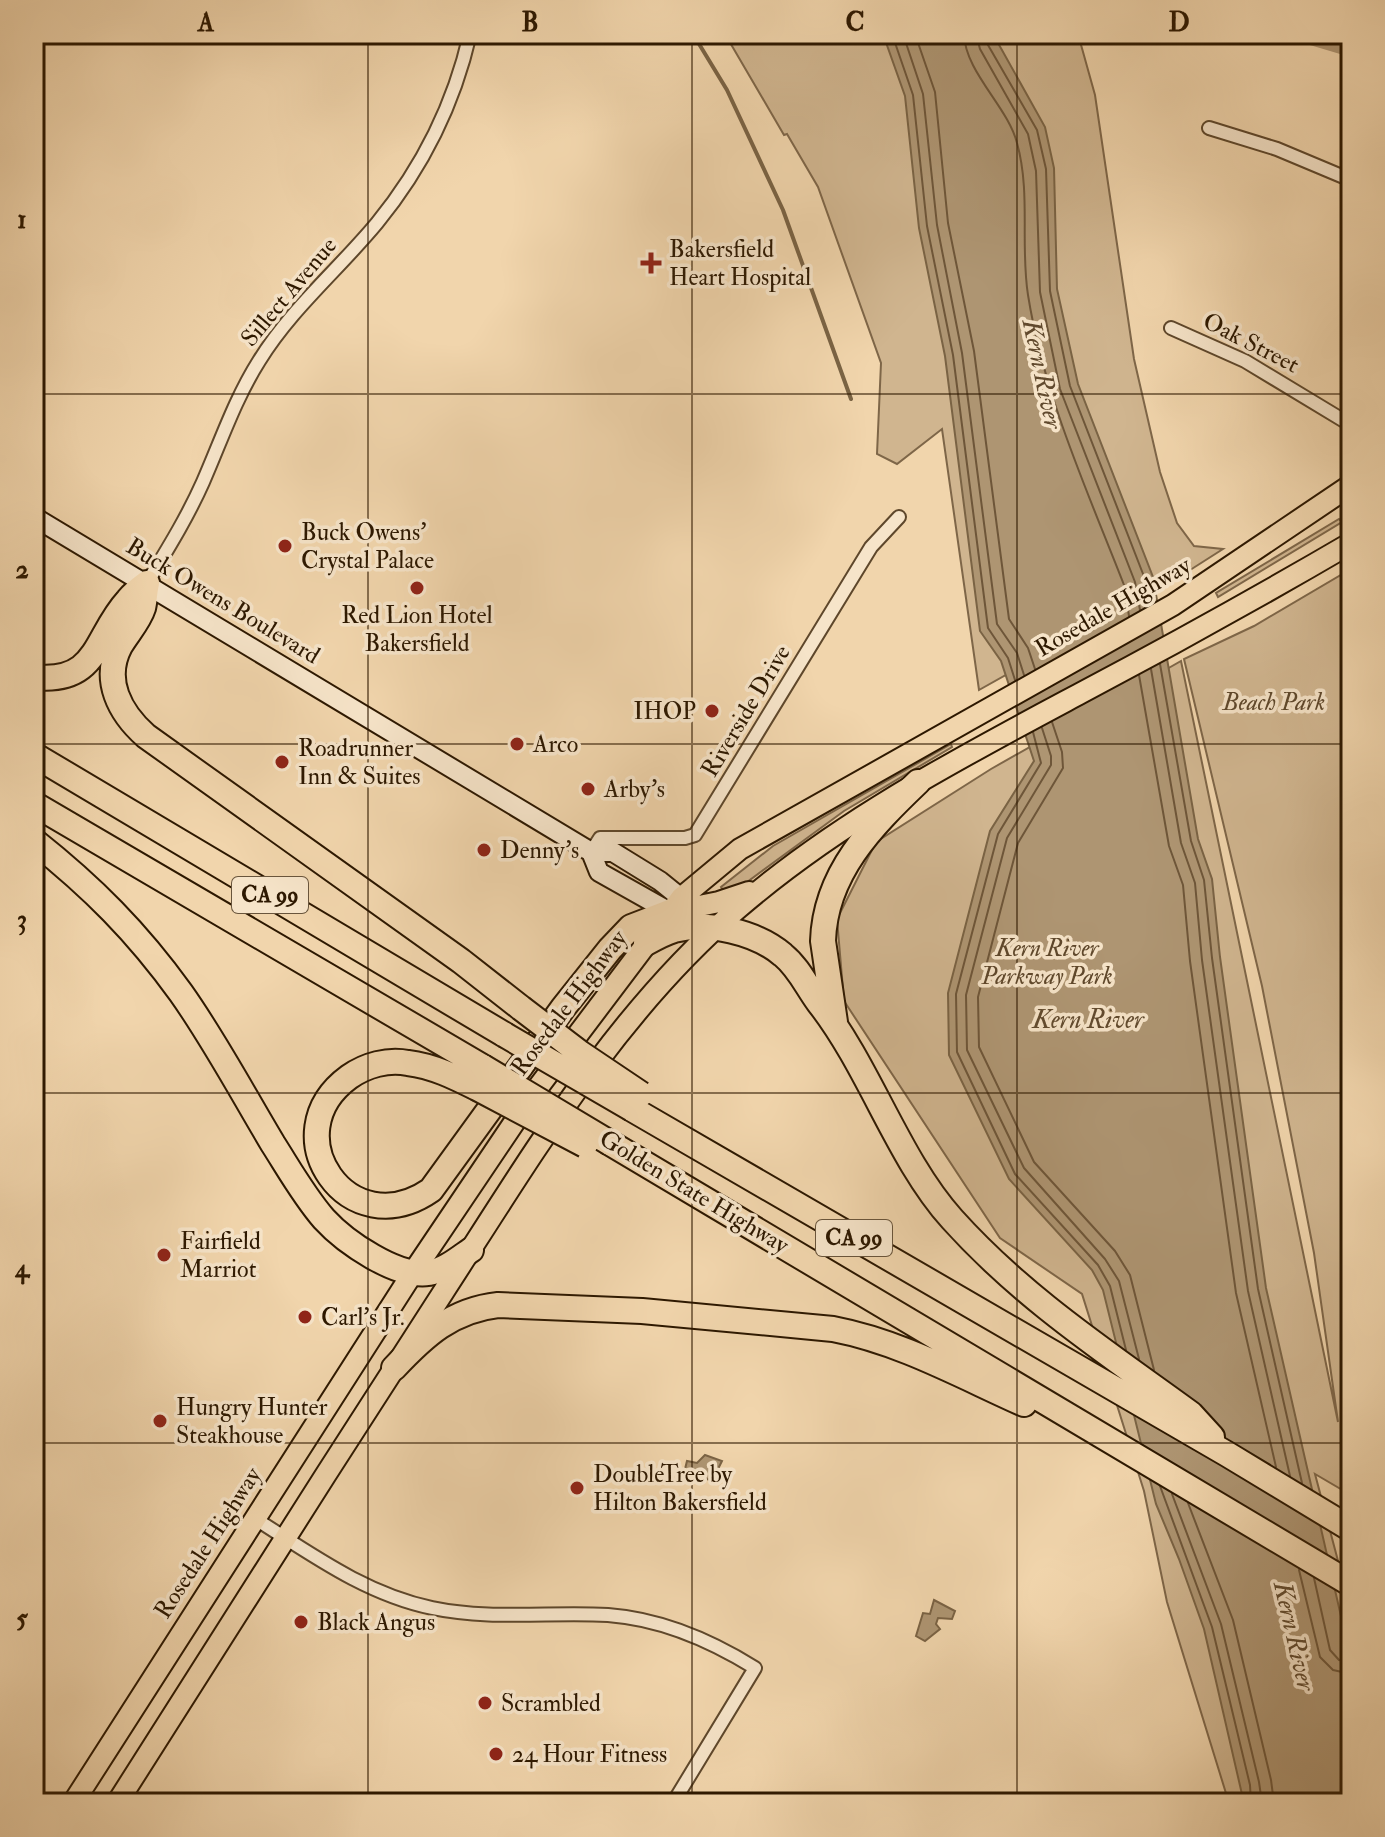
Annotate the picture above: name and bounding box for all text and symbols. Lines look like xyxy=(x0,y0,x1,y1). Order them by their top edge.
text: A xyxy=(197,7,215,39)
text: B xyxy=(521,7,539,39)
text: C xyxy=(845,7,865,39)
text: D xyxy=(1168,7,1190,39)
text: 1 xyxy=(17,204,27,236)
street label: Sillect Avenue xyxy=(234,231,344,353)
place label: Bakersfield Heart Hospital xyxy=(669,234,811,293)
marker: Bakersfield Heart Hospital xyxy=(640,252,662,274)
street label: Oak Street xyxy=(1198,306,1304,380)
water label: Kern River xyxy=(1014,314,1069,433)
place label: Buck Owens' Crystal Palace xyxy=(301,517,434,576)
street label: Buck Owens Boulevard xyxy=(120,531,326,671)
marker: Buck Owens' Crystal Palace xyxy=(276,537,294,555)
street label: Rosedale Highway xyxy=(1030,550,1197,664)
text: 2 xyxy=(15,554,29,586)
marker: Red Lion Hotel Bakersfield xyxy=(408,579,426,597)
place label: Red Lion Hotel Bakersfield xyxy=(341,600,493,659)
street label: Riverside Drive xyxy=(694,639,798,783)
park label: Beach Park xyxy=(1222,687,1325,718)
place label: IHOP xyxy=(633,696,696,727)
marker: IHOP xyxy=(703,702,721,720)
place label: Arco xyxy=(532,729,578,760)
place label: Roadrunner Inn & Suites xyxy=(298,733,421,792)
marker: Arco xyxy=(508,735,526,753)
marker: Roadrunner Inn & Suites xyxy=(273,753,291,771)
place label: Arby's xyxy=(603,774,665,805)
marker: Arby's xyxy=(579,780,597,798)
place label: Denny's xyxy=(500,835,579,866)
marker: Denny's xyxy=(475,841,493,859)
road number: CA 99 xyxy=(232,877,308,913)
text: 3 xyxy=(17,904,27,936)
street label: Rosedale Highway xyxy=(504,924,634,1082)
park label: Kern River Parkway Park xyxy=(980,933,1113,992)
water label: Kern River xyxy=(1030,1004,1145,1036)
street label: Golden State Highway xyxy=(594,1123,795,1261)
road number: CA 99 xyxy=(816,1220,892,1256)
place label: Fairfield Marriot xyxy=(180,1226,261,1285)
marker: Fairfield Marriot xyxy=(155,1246,173,1264)
text: 4 xyxy=(14,1253,31,1285)
place label: Carl's Jr. xyxy=(321,1302,405,1333)
marker: Carl's Jr. xyxy=(296,1308,314,1326)
place label: Hungry Hunter Steakhouse xyxy=(176,1392,328,1451)
marker: Hungry Hunter Steakhouse xyxy=(151,1412,169,1430)
place label: DoubleTree by Hilton Bakersfield xyxy=(593,1459,767,1518)
street label: Rosedale Highway xyxy=(147,1461,269,1625)
marker: DoubleTree by Hilton Bakersfield xyxy=(568,1479,586,1497)
water label: Kern River xyxy=(1265,1576,1322,1695)
text: 5 xyxy=(16,1603,28,1635)
place label: Black Angus xyxy=(317,1607,435,1638)
marker: Black Angus xyxy=(292,1613,310,1631)
place label: Scrambled xyxy=(501,1688,601,1719)
marker: Scrambled xyxy=(476,1694,494,1712)
place label: 24 Hour Fitness xyxy=(512,1739,667,1770)
marker: 24 Hour Fitness xyxy=(487,1745,505,1763)

